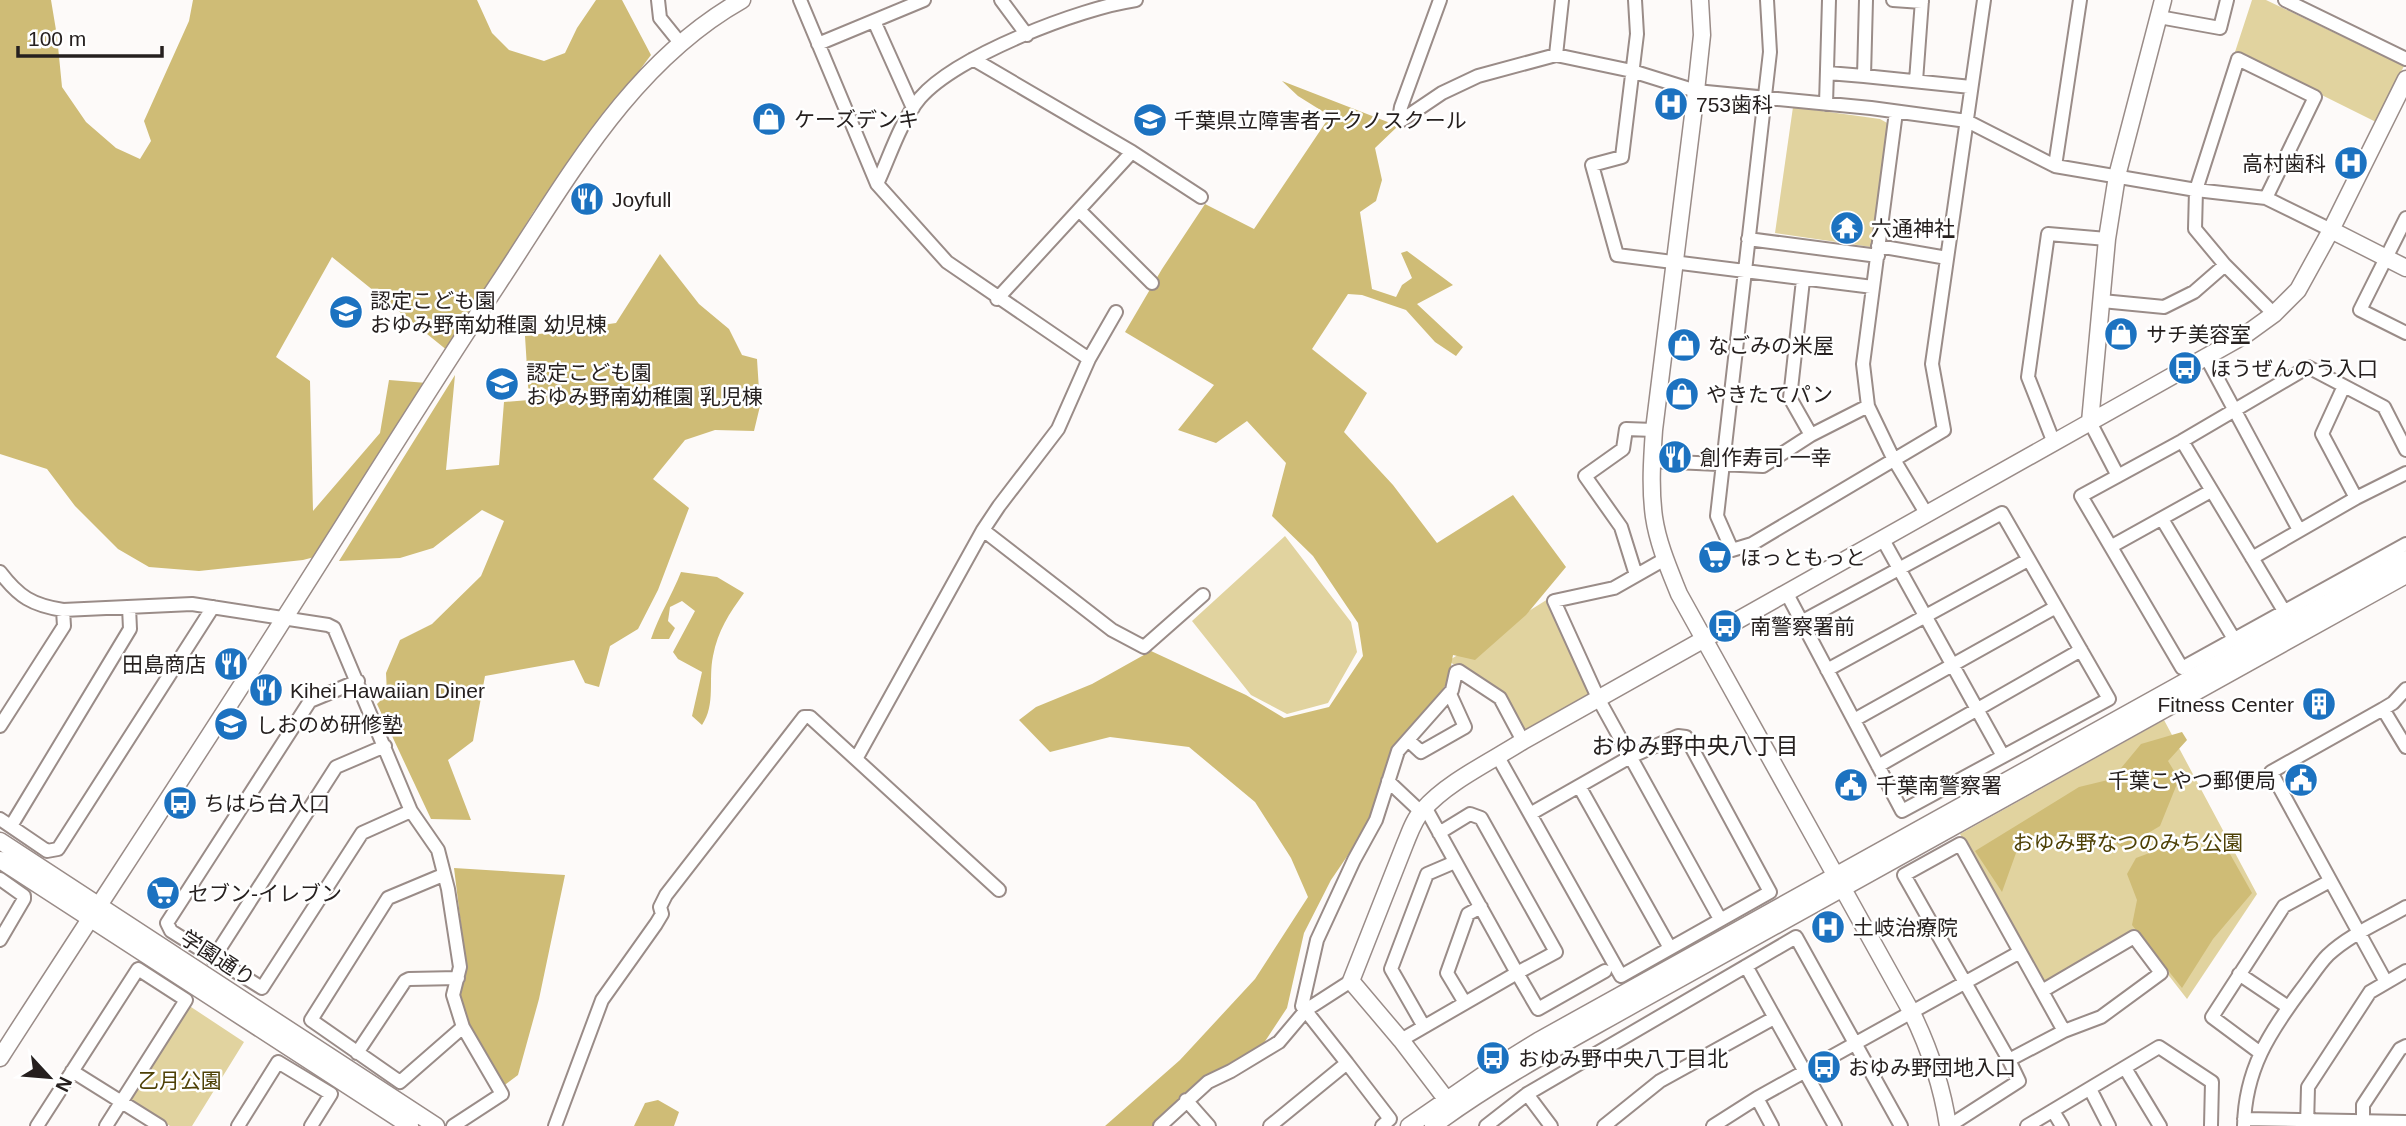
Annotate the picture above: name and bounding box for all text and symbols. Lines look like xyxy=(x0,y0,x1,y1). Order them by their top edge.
scale bar xyxy=(18,14,161,58)
text: 100 m xyxy=(28,27,86,50)
hospital icon: 753歯科 xyxy=(1652,85,1690,123)
place label: 753歯科 xyxy=(1696,93,1773,116)
shop icon: ケーズデンキ xyxy=(750,100,788,138)
school or university icon: 千葉県立障害者テクノスクール xyxy=(1131,101,1169,139)
place label: ケーズデンキ xyxy=(794,108,919,131)
place label: 千葉県立障害者テクノスクール xyxy=(1174,109,1467,132)
hospital icon: 高村歯科 xyxy=(2332,144,2370,182)
place label: 高村歯科 xyxy=(2242,152,2326,175)
restaurant icon: Joyfull xyxy=(568,180,606,218)
place label: Joyfull xyxy=(612,188,672,211)
temple icon: 六通神社 xyxy=(1828,209,1866,247)
place label: 六通神社 xyxy=(1871,217,1955,240)
place label: 認定こども園 おゆみ野南幼稚園 幼児棟 xyxy=(370,289,607,336)
school or university icon: 認定こども園 おゆみ野南幼稚園 幼児棟 xyxy=(327,293,365,331)
shop icon: サチ美容室 xyxy=(2102,315,2140,353)
place label: サチ美容室 xyxy=(2146,323,2251,346)
shop icon: なごみの米屋 xyxy=(1665,326,1703,364)
place label: なごみの米屋 xyxy=(1708,334,1834,357)
bus stop icon: ほうぜんのう入口 xyxy=(2166,349,2204,387)
place label: ほうぜんのう入口 xyxy=(2210,357,2378,380)
place label: 認定こども園 おゆみ野南幼稚園 乳児棟 xyxy=(526,361,763,408)
school or university icon: 認定こども園 おゆみ野南幼稚園 乳児棟 xyxy=(483,365,521,403)
shop icon: やきたてパン xyxy=(1663,375,1701,413)
place label: やきたてパン xyxy=(1706,383,1833,406)
restaurant icon: 創作寿司 一幸 xyxy=(1656,438,1694,476)
place label: 創作寿司 一幸 xyxy=(1700,446,1832,469)
supermarket icon: ほっともっと xyxy=(1696,538,1734,576)
place label: ほっともっと xyxy=(1740,546,1866,569)
bus stop icon: 南警察署前 xyxy=(1706,607,1744,645)
place label: 南警察署前 xyxy=(1750,615,1855,638)
restaurant icon: 田島商店 xyxy=(212,645,250,683)
place label: 田島商店 xyxy=(122,653,206,676)
restaurant icon: Kihei Hawaiian Diner xyxy=(247,671,285,709)
place label: Kihei Hawaiian Diner xyxy=(290,679,485,702)
building icon: Fitness Center xyxy=(2300,685,2338,723)
place label: Fitness Center xyxy=(2157,693,2294,716)
school or university icon: しおのめ研修塾 xyxy=(212,705,250,743)
place label: しおのめ研修塾 xyxy=(256,713,403,736)
district label: おゆみ野中央八丁目 xyxy=(1592,733,1799,759)
public building icon: 千葉こやつ郵便局 xyxy=(2282,761,2320,799)
public building icon: 千葉南警察署 xyxy=(1832,766,1870,804)
place label: 千葉こやつ郵便局 xyxy=(2108,769,2276,792)
place label: 千葉南警察署 xyxy=(1876,774,2002,797)
bus stop icon: ちはら台入口 xyxy=(161,784,199,822)
place label: ちはら台入口 xyxy=(204,792,330,815)
park label: おゆみ野なつのみち公園 xyxy=(2013,831,2244,854)
supermarket icon: セブン-イレブン xyxy=(144,874,182,912)
place label: セブン-イレブン xyxy=(188,882,342,905)
hospital icon: 土岐治療院 xyxy=(1809,908,1847,946)
place label: 土岐治療院 xyxy=(1853,916,1958,939)
street label: 学園通り xyxy=(177,925,259,991)
bus stop icon: おゆみ野中央八丁目北 xyxy=(1474,1039,1512,1077)
north arrow xyxy=(14,1042,84,1112)
place label: おゆみ野中央八丁目北 xyxy=(1518,1047,1728,1070)
bus stop icon: おゆみ野団地入口 xyxy=(1805,1048,1843,1086)
place label: おゆみ野団地入口 xyxy=(1848,1056,2016,1079)
park label: 乙月公園 xyxy=(138,1069,222,1092)
text: N xyxy=(51,1073,76,1095)

